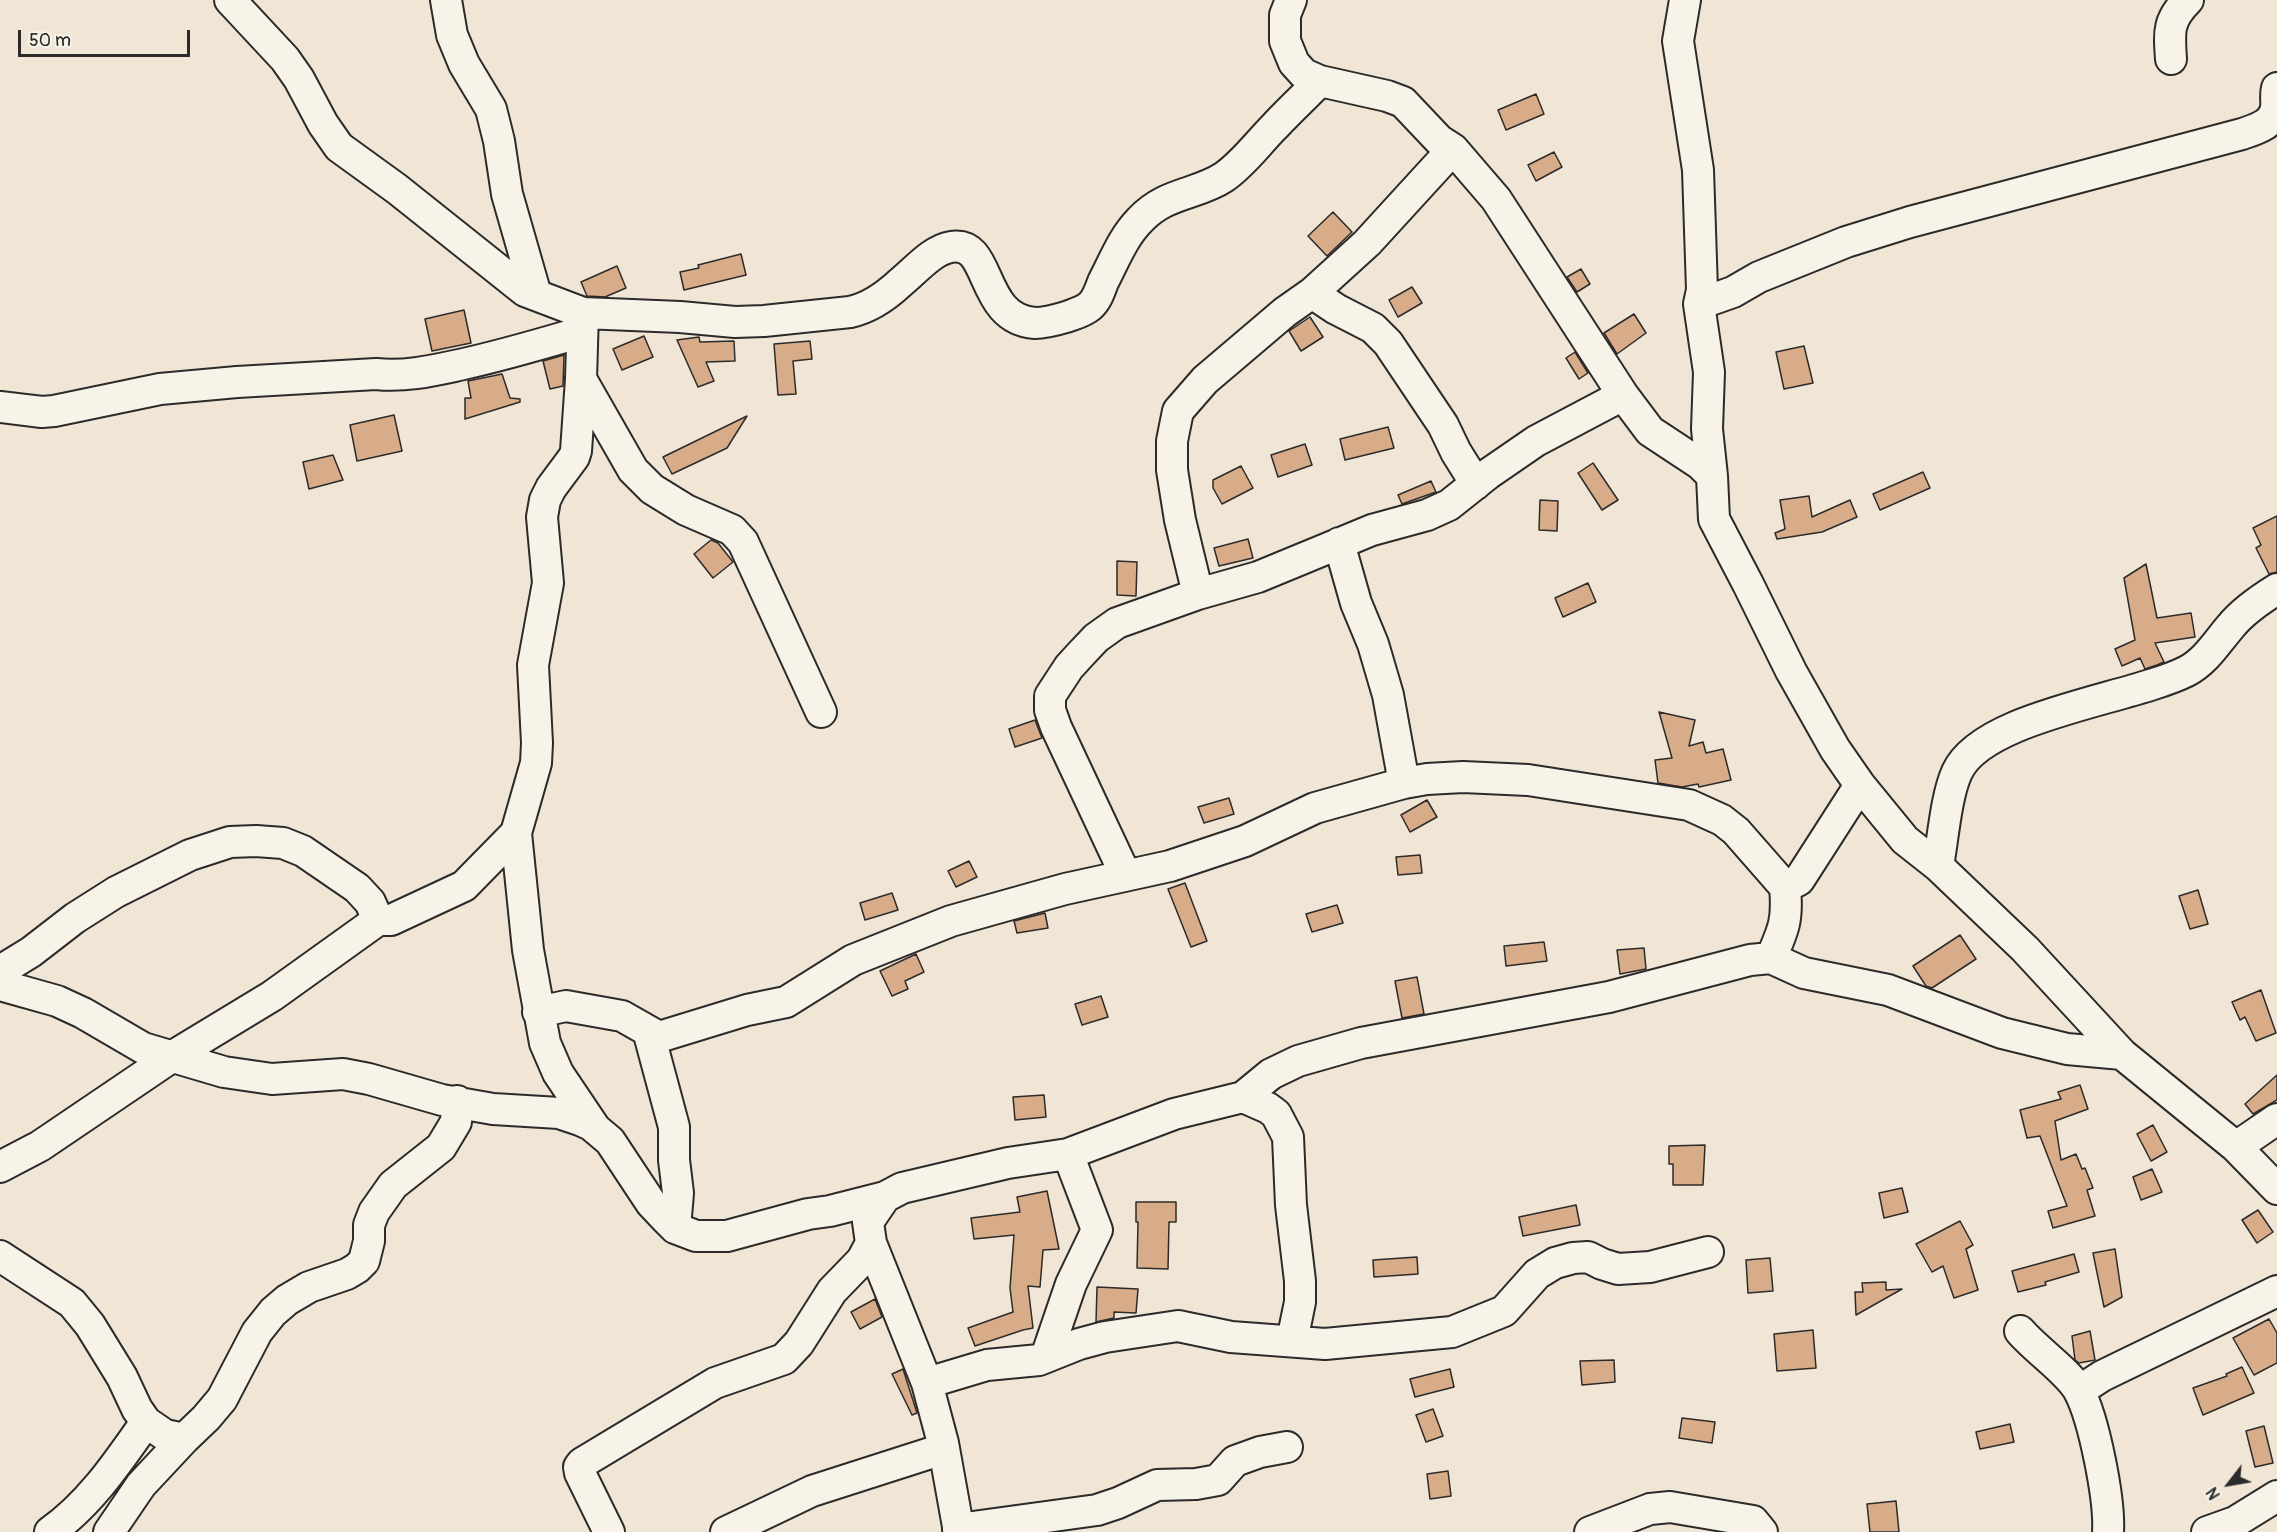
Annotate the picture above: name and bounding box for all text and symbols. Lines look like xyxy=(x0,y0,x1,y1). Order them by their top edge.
scale bar xyxy=(21,18,194,56)
text: 50 m xyxy=(29,29,71,52)
north arrow xyxy=(2199,1454,2259,1514)
text: N xyxy=(2202,1483,2225,1503)

